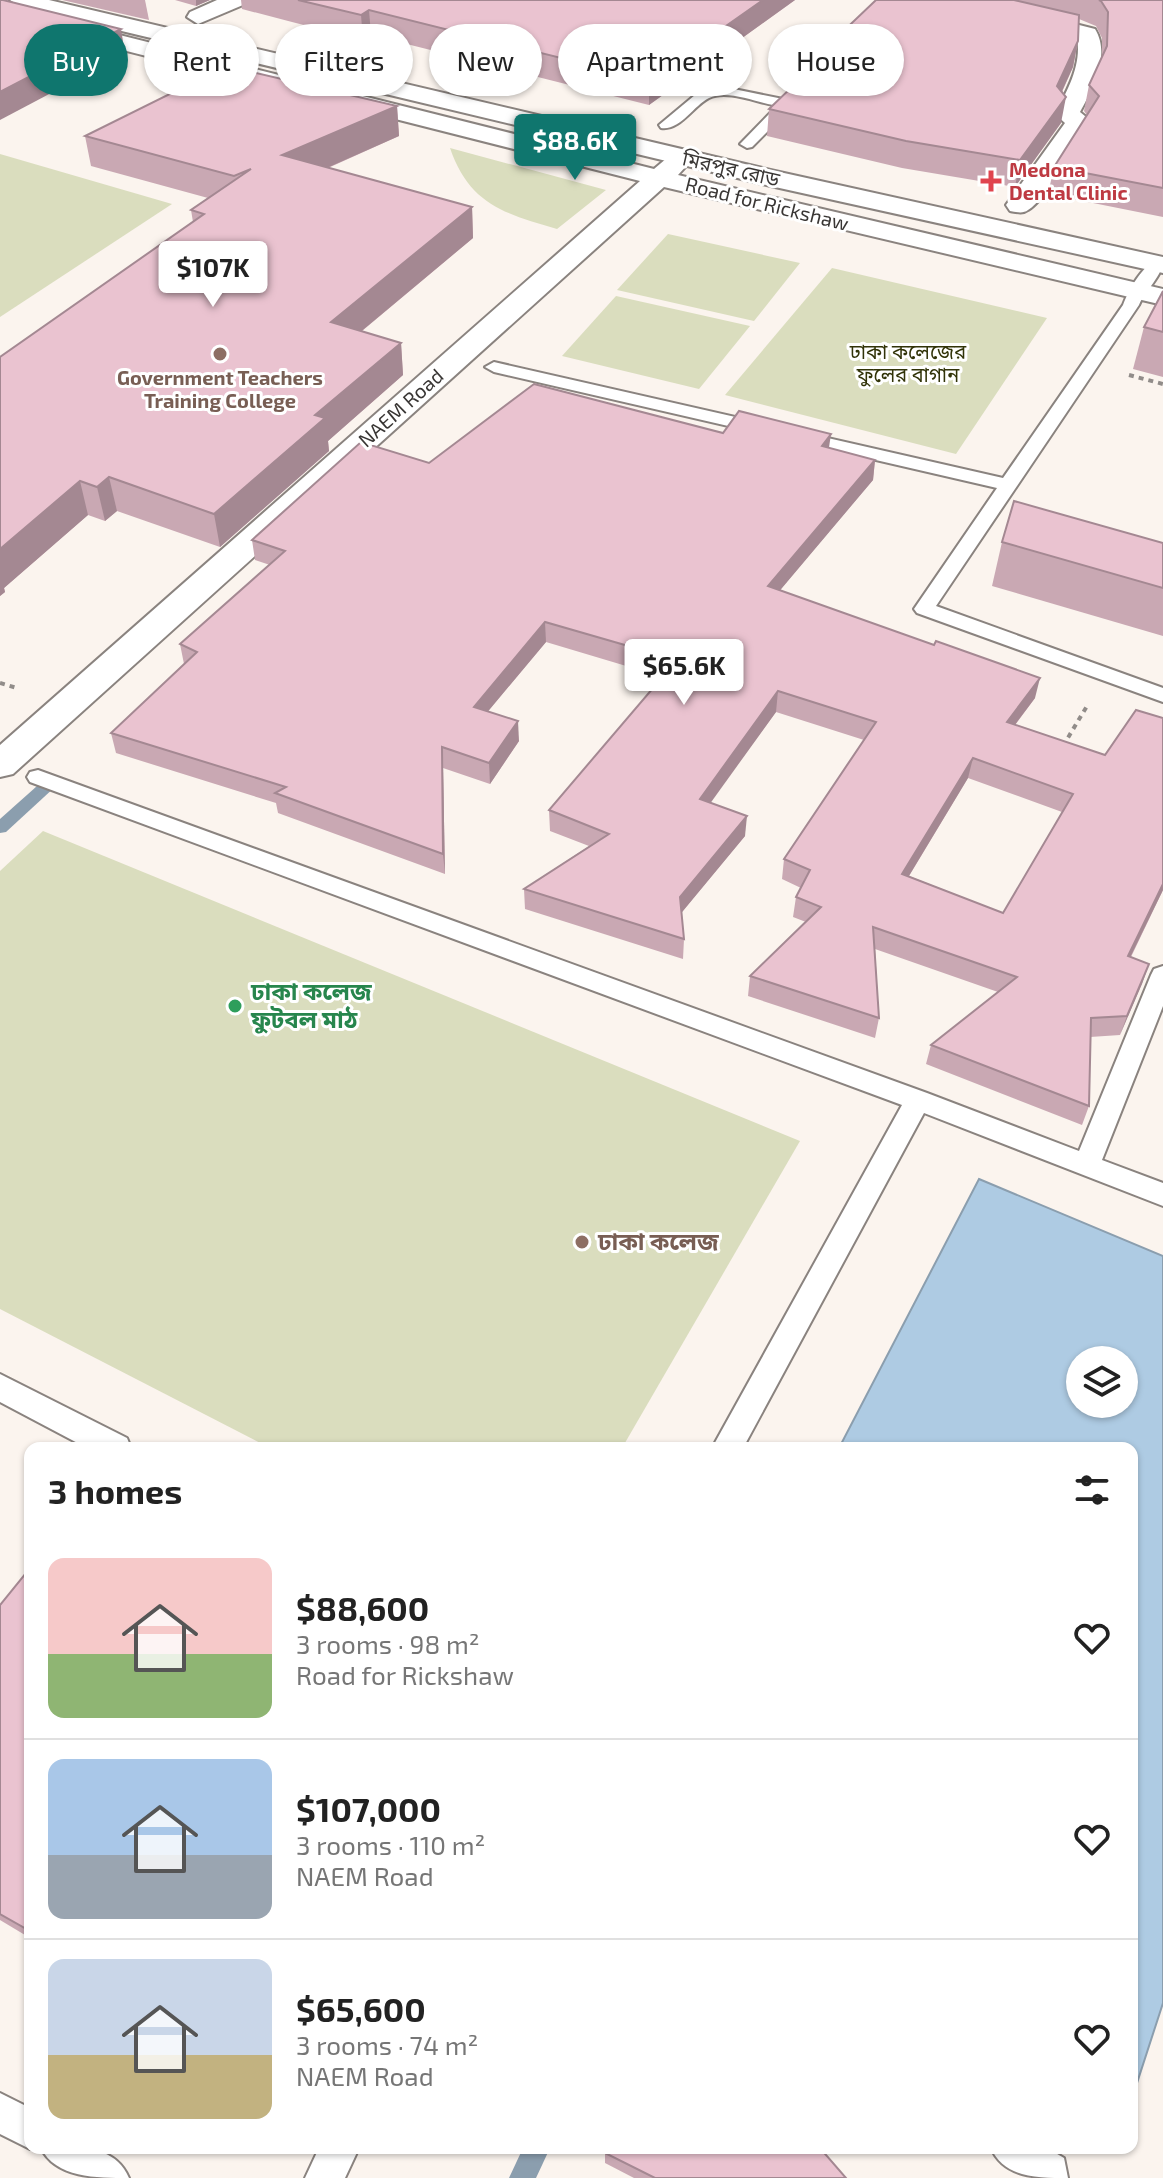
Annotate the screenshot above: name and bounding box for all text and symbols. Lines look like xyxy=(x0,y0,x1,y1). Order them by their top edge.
chip: Buy xyxy=(24,24,128,96)
chip: Rent xyxy=(144,24,259,96)
chip: Filters xyxy=(275,24,413,96)
chip: New xyxy=(429,24,542,96)
chip: Apartment xyxy=(558,24,752,96)
chip: House xyxy=(768,24,904,96)
pin: $88.6K xyxy=(510,114,640,182)
text: $88.6K xyxy=(532,124,618,155)
street label: মিরপুর রোড xyxy=(679,145,783,192)
place label: Medona Dental Clinic xyxy=(1009,157,1128,204)
marker: Medona Dental Clinic xyxy=(980,170,1002,192)
street label: Road for Rickshaw xyxy=(683,171,851,235)
pin: $107K xyxy=(157,241,269,309)
text: $107K xyxy=(177,251,249,282)
park label: ঢাকা কলেজের ফুলের বাগান xyxy=(849,339,967,387)
marker: Government Teachers Training College xyxy=(211,345,229,363)
street label: NAEM Road xyxy=(353,363,448,452)
place label: Government Teachers Training College xyxy=(117,365,323,412)
pin: $65.6K xyxy=(619,639,749,707)
text: $65.6K xyxy=(643,649,725,680)
place label: ঢাকা কলেজ ফুটবল মাঠ xyxy=(250,976,372,1034)
marker: ঢাকা কলেজ ফুটবল মাঠ xyxy=(226,997,244,1015)
place label: ঢাকা কলেজ xyxy=(597,1226,719,1255)
marker: ঢাকা কলেজ xyxy=(573,1233,591,1251)
map controls xyxy=(1066,1346,1138,1418)
button: layers xyxy=(1066,1346,1138,1418)
icon: filters xyxy=(1070,1468,1114,1512)
text: 3 homes xyxy=(48,1470,182,1511)
text: $88,600 xyxy=(296,1587,429,1628)
icon: home xyxy=(112,1590,208,1686)
icon: heart xyxy=(1070,1616,1114,1660)
text: 3 rooms · 98 m² xyxy=(296,1628,480,1659)
text: Road for Rickshaw xyxy=(296,1659,514,1690)
text: $107,000 xyxy=(296,1788,441,1829)
icon: home xyxy=(112,1791,208,1887)
icon: heart xyxy=(1070,1817,1114,1861)
text: 3 rooms · 110 m² xyxy=(296,1829,485,1860)
text: NAEM Road xyxy=(296,1860,434,1891)
text: $65,600 xyxy=(296,1988,426,2029)
icon: home xyxy=(112,1991,208,2087)
icon: heart xyxy=(1070,2017,1114,2061)
text: 3 rooms · 74 m² xyxy=(296,2029,478,2060)
text: NAEM Road xyxy=(296,2060,434,2091)

